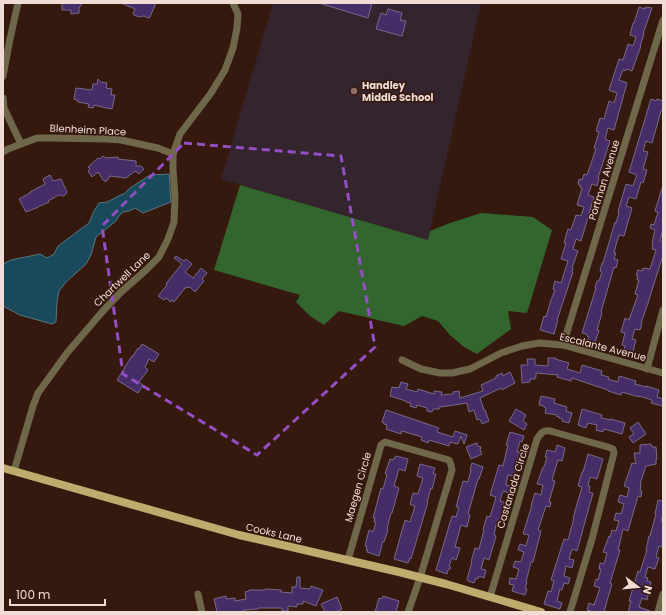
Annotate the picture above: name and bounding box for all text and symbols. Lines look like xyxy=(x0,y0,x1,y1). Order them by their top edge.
place label: Handley Middle School xyxy=(362,78,434,105)
marker: Handley Middle School xyxy=(349,86,359,96)
street label: Blenheim Place xyxy=(49,121,127,139)
street label: Portman Avenue xyxy=(585,138,623,222)
street label: Chartwell Lane xyxy=(90,248,154,310)
street label: Escalante Avenue xyxy=(558,329,648,365)
street label: Castanada Circle xyxy=(493,442,533,530)
street label: Maegen Circle xyxy=(341,450,375,524)
street label: Cooks Lane xyxy=(244,519,304,547)
north arrow xyxy=(618,567,658,607)
scale bar xyxy=(10,581,105,607)
text: N xyxy=(639,584,656,596)
text: 100 m xyxy=(16,586,50,603)

